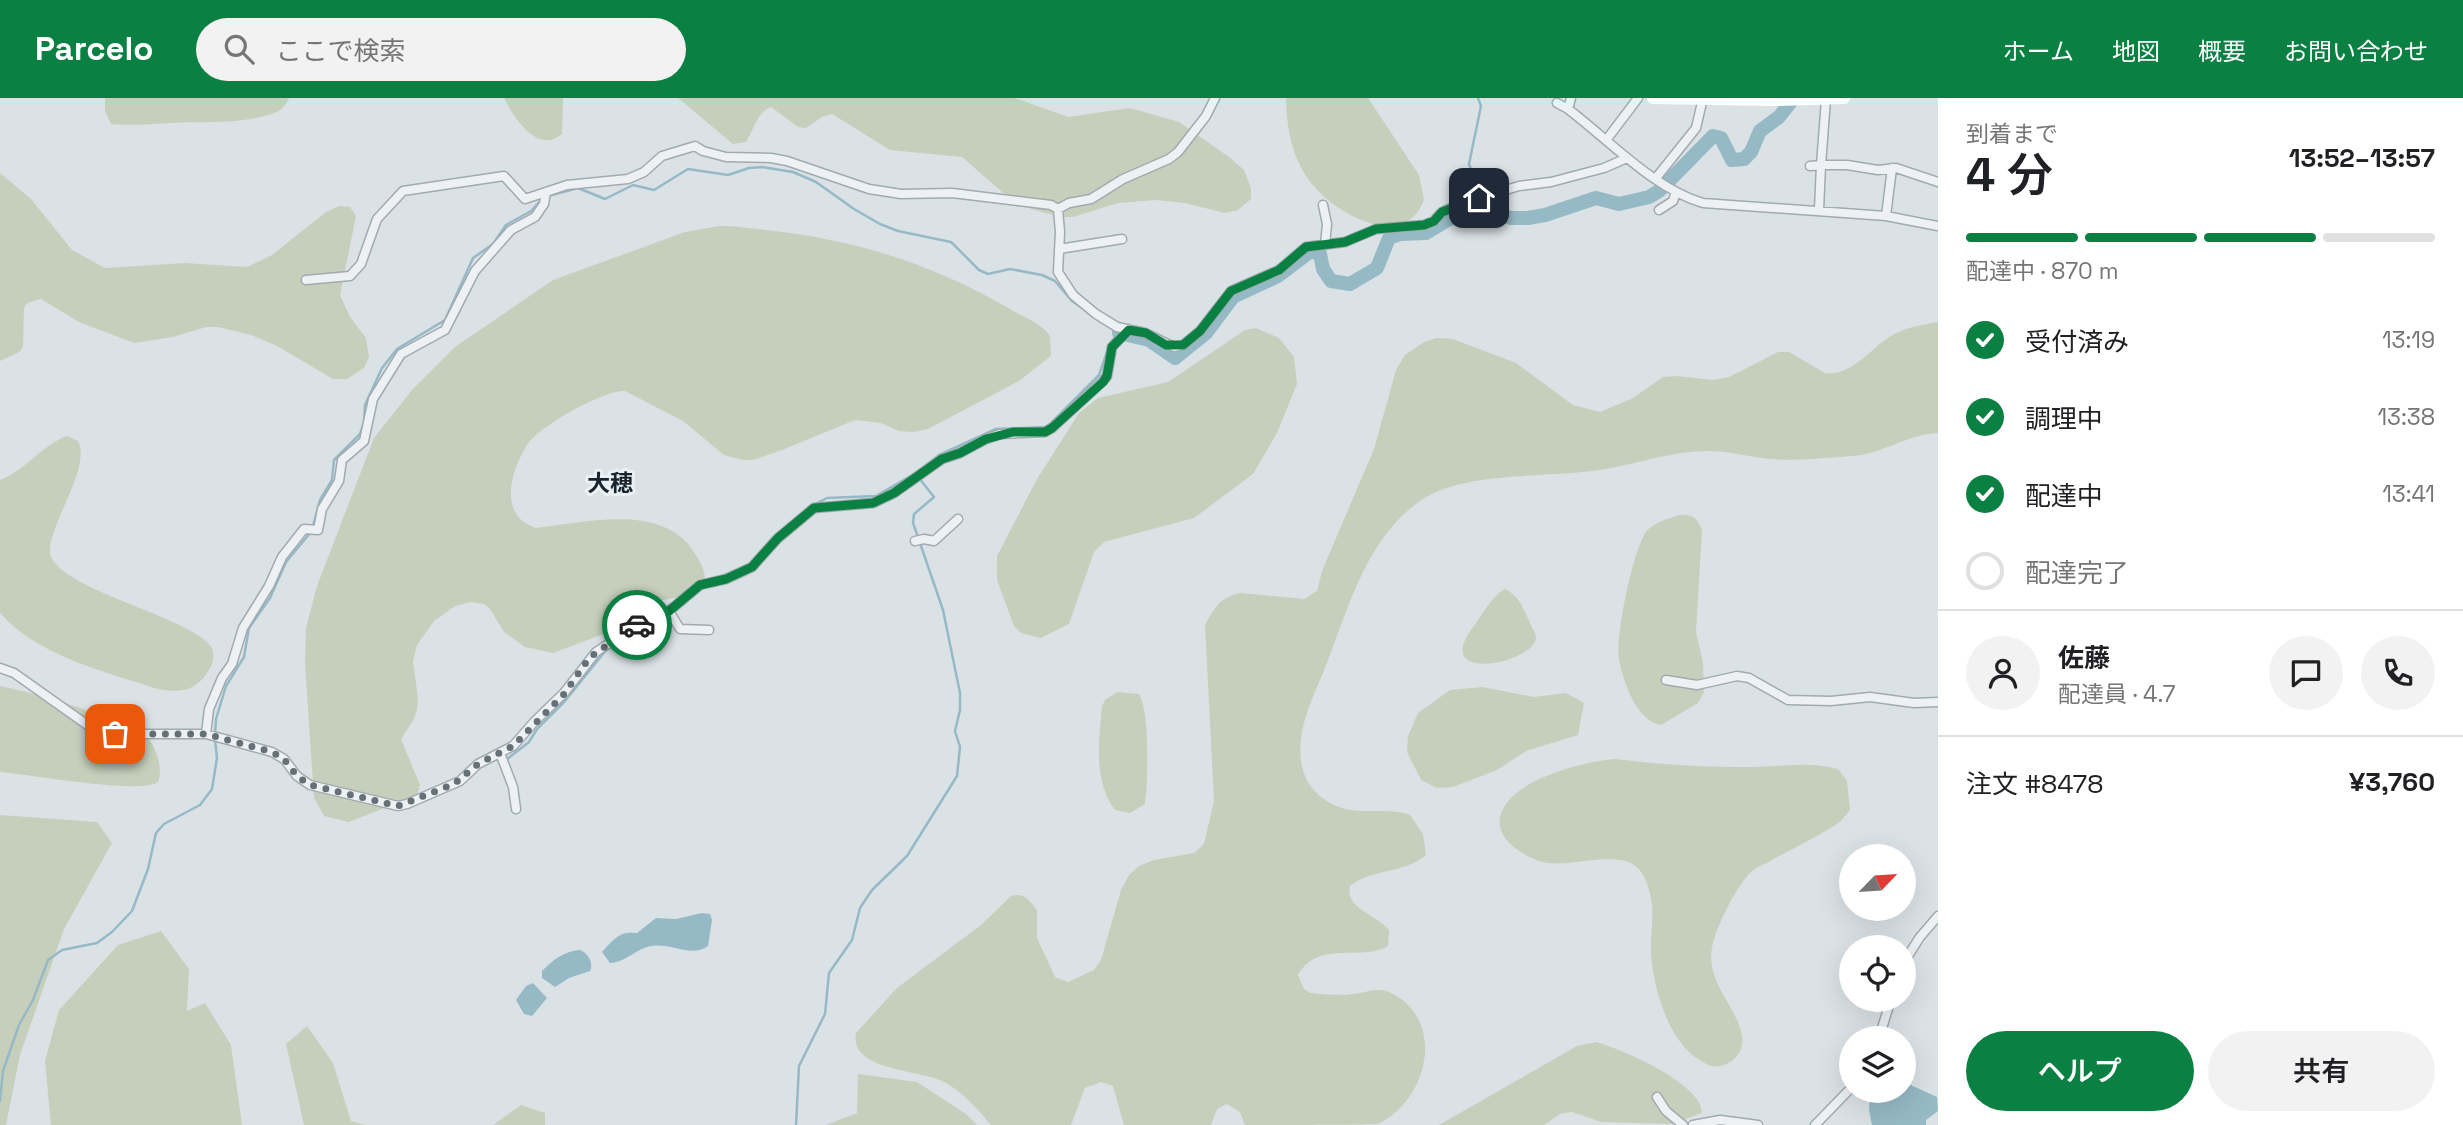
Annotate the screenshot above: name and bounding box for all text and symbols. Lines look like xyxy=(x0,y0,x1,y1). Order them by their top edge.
search box xyxy=(196,18,686,81)
text: Parcelo xyxy=(35,28,154,70)
icon: search xyxy=(220,30,258,68)
text: ここで検索 xyxy=(276,34,406,68)
text: ホーム xyxy=(2003,36,2074,67)
text: 地図 xyxy=(2112,36,2160,67)
text: 概要 xyxy=(2198,36,2246,67)
text: お問い合わせ xyxy=(2284,36,2428,67)
text: 到着まで xyxy=(1966,119,2058,149)
text: 13:52–13:57 xyxy=(2289,141,2435,175)
text: 4 分 xyxy=(1966,146,2053,204)
pin xyxy=(1449,168,1509,228)
icon: home xyxy=(1460,179,1498,217)
text: 配達中 · 870 m xyxy=(1966,256,2118,286)
icon: check xyxy=(1966,321,2004,359)
text: 受付済み xyxy=(2025,325,2129,359)
text: 13:19 xyxy=(2382,325,2435,355)
icon: check xyxy=(1966,398,2004,436)
text: 調理中 xyxy=(2025,402,2103,436)
text: 13:38 xyxy=(2377,402,2435,432)
district label: 大穂 xyxy=(587,468,633,498)
icon: check xyxy=(1966,475,2004,513)
text: 配達中 xyxy=(2025,479,2103,513)
text: 13:41 xyxy=(2382,479,2435,509)
text: 配達完了 xyxy=(2025,556,2129,590)
courier xyxy=(602,590,672,660)
icon: car xyxy=(618,606,656,644)
button: person xyxy=(1966,636,2040,710)
button: chat xyxy=(2269,636,2343,710)
button: phone xyxy=(2361,636,2435,710)
text: 佐藤 xyxy=(2058,641,2110,675)
text: 配達員 · 4.7 xyxy=(2058,679,2175,709)
pin xyxy=(85,704,145,764)
icon: bag xyxy=(96,715,134,753)
text: ¥3,760 xyxy=(2349,765,2435,799)
text: 注文 #8478 xyxy=(1966,767,2103,801)
north arrow xyxy=(1839,844,1916,920)
map controls xyxy=(1839,844,1916,1103)
button: locate xyxy=(1839,935,1916,1012)
button: layers xyxy=(1839,1026,1916,1103)
button: ヘルプ xyxy=(1966,1031,2194,1111)
button: 共有 xyxy=(2208,1031,2435,1111)

